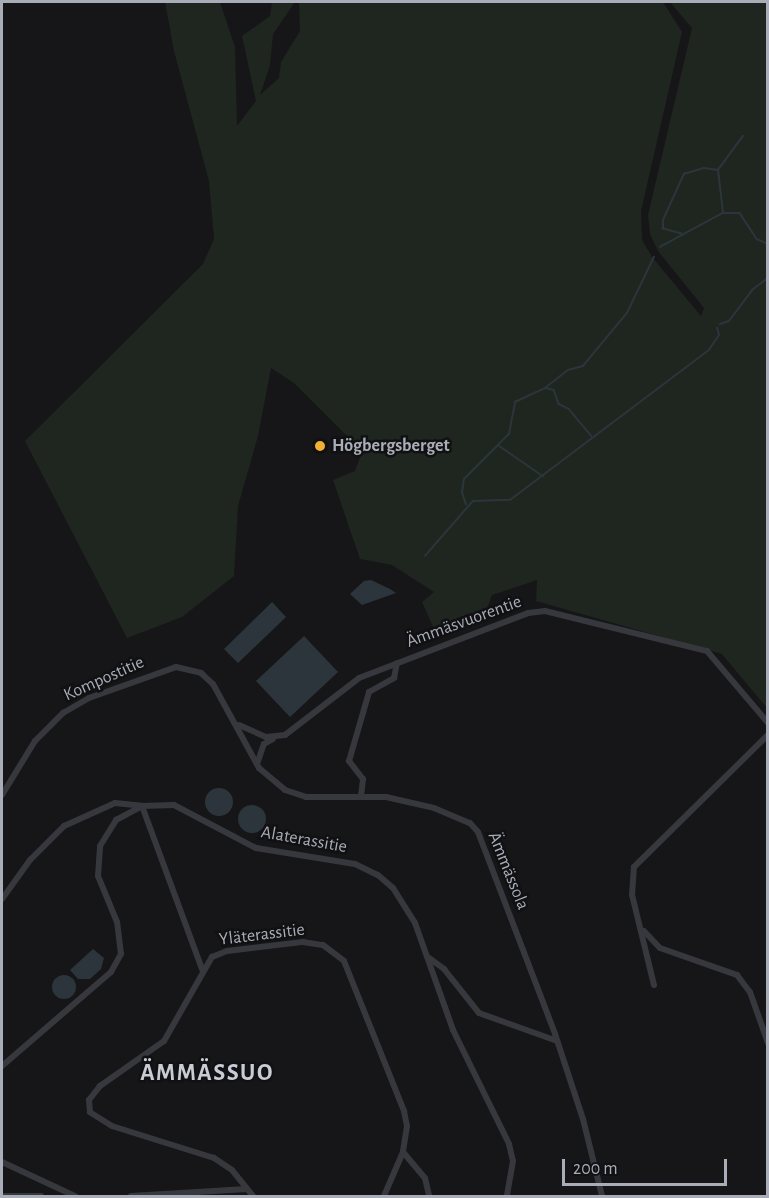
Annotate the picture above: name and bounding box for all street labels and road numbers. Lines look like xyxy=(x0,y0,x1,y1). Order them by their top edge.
street label: Ämmäsvuorentie xyxy=(403,591,525,653)
street label: Kompostitie xyxy=(60,652,148,706)
street label: Alaterassitie xyxy=(259,822,349,858)
street label: Ämmässola xyxy=(483,829,533,913)
street label: Yläterassitie xyxy=(218,919,306,951)

